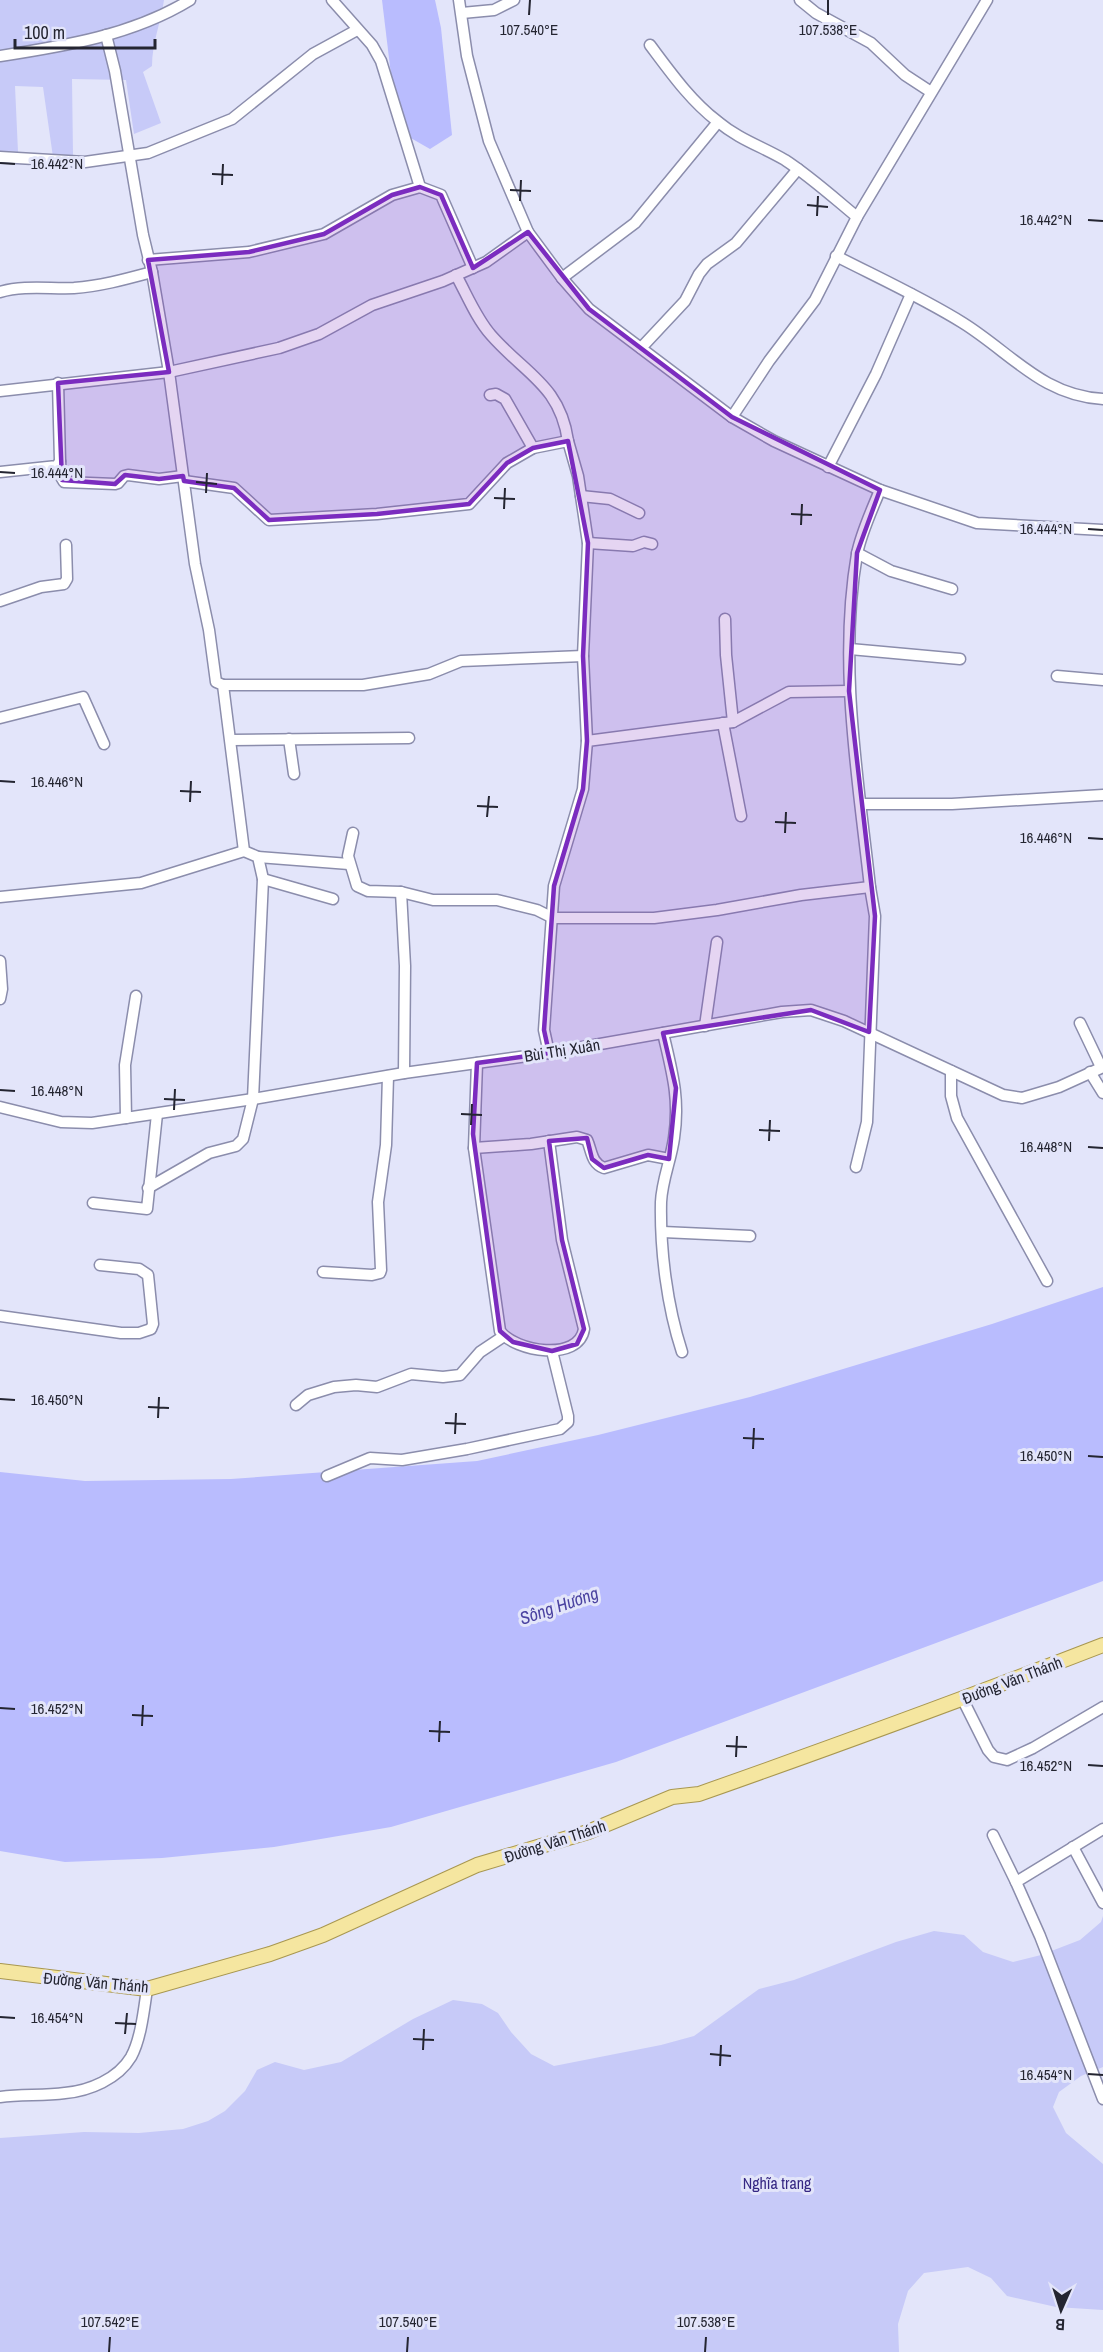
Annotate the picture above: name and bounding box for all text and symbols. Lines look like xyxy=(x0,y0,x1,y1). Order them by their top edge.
scale bar xyxy=(15,12,154,50)
text: 107.540°E xyxy=(500,19,558,40)
text: 107.538°E xyxy=(799,19,857,40)
text: 100 m xyxy=(24,20,65,45)
text: 16.442°N xyxy=(31,153,83,174)
text: 16.442°N xyxy=(1020,209,1072,230)
text: 16.444°N xyxy=(31,462,83,483)
text: 16.444°N xyxy=(1020,518,1072,539)
text: 16.446°N xyxy=(31,771,83,792)
text: 16.446°N xyxy=(1020,827,1072,848)
street label: Bùi Thị Xuân xyxy=(523,1033,601,1067)
text: 16.448°N xyxy=(31,1080,83,1101)
text: 16.448°N xyxy=(1020,1136,1072,1157)
text: 16.450°N xyxy=(31,1389,83,1410)
text: 16.450°N xyxy=(1020,1445,1072,1466)
water label: Sông Hương xyxy=(516,1580,602,1631)
street label: Đường Văn Thánh xyxy=(959,1651,1065,1709)
text: 16.452°N xyxy=(31,1698,83,1719)
text: 16.452°N xyxy=(1020,1755,1072,1776)
street label: Đường Văn Thánh xyxy=(502,1814,608,1868)
street label: Đường Văn Thánh xyxy=(43,1966,149,1998)
text: 16.454°N xyxy=(31,2007,83,2028)
text: 16.454°N xyxy=(1020,2064,1072,2085)
park label: Nghĩa trang xyxy=(743,2172,812,2194)
north arrow xyxy=(1031,2280,1091,2340)
text: 107.542°E xyxy=(81,2311,139,2332)
text: 107.540°E xyxy=(379,2311,437,2332)
text: 107.538°E xyxy=(677,2311,735,2332)
text: B xyxy=(1055,2314,1066,2336)

